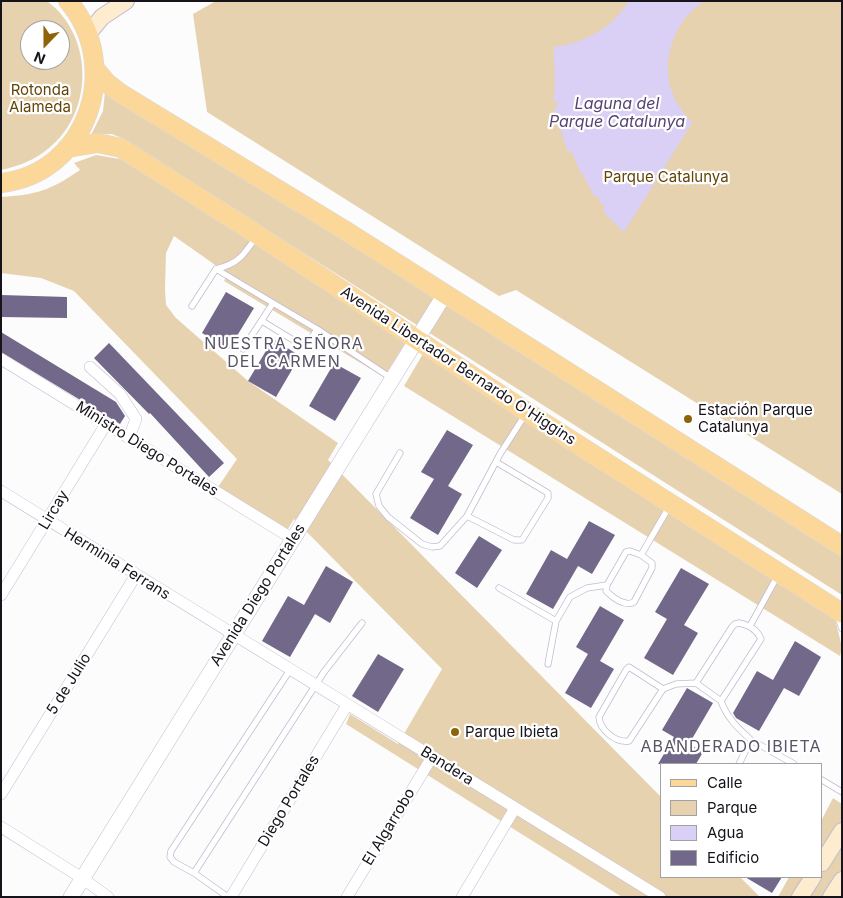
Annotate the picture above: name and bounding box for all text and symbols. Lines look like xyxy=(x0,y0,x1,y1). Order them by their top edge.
north arrow xyxy=(20,20,70,70)
text: N xyxy=(31,49,48,68)
park label: Rotonda Alameda xyxy=(9,81,71,116)
water label: Laguna del Parque Catalunya xyxy=(549,94,685,132)
park label: Parque Catalunya xyxy=(603,168,729,186)
street label: Avenida Libertador Bernardo O'Higgins xyxy=(337,283,579,449)
district label: NUESTRA SEÑORA DEL CARMEN xyxy=(202,334,366,372)
street label: Ministro Diego Portales xyxy=(72,398,222,500)
place label: Estación Parque Catalunya xyxy=(698,401,813,436)
marker: Estación Parque Catalunya xyxy=(682,413,694,425)
street label: Lircay xyxy=(35,487,73,533)
street label: Avenida Diego Portales xyxy=(207,521,309,669)
street label: Herminia Ferrans xyxy=(61,524,173,604)
street label: 5 de Julio xyxy=(43,650,95,718)
place label: Parque Ibieta xyxy=(465,723,558,741)
marker: Parque Ibieta xyxy=(449,726,461,738)
district label: ABANDERADO IBIETA xyxy=(638,737,824,757)
street label: Bandera xyxy=(417,743,477,789)
street label: Diego Portales xyxy=(255,752,323,850)
legend xyxy=(660,763,823,878)
text: Calle xyxy=(707,773,742,792)
street label: El Algarrobo xyxy=(359,785,419,869)
text: Parque xyxy=(707,798,757,817)
text: Agua xyxy=(707,823,744,842)
text: Edificio xyxy=(707,848,759,867)

